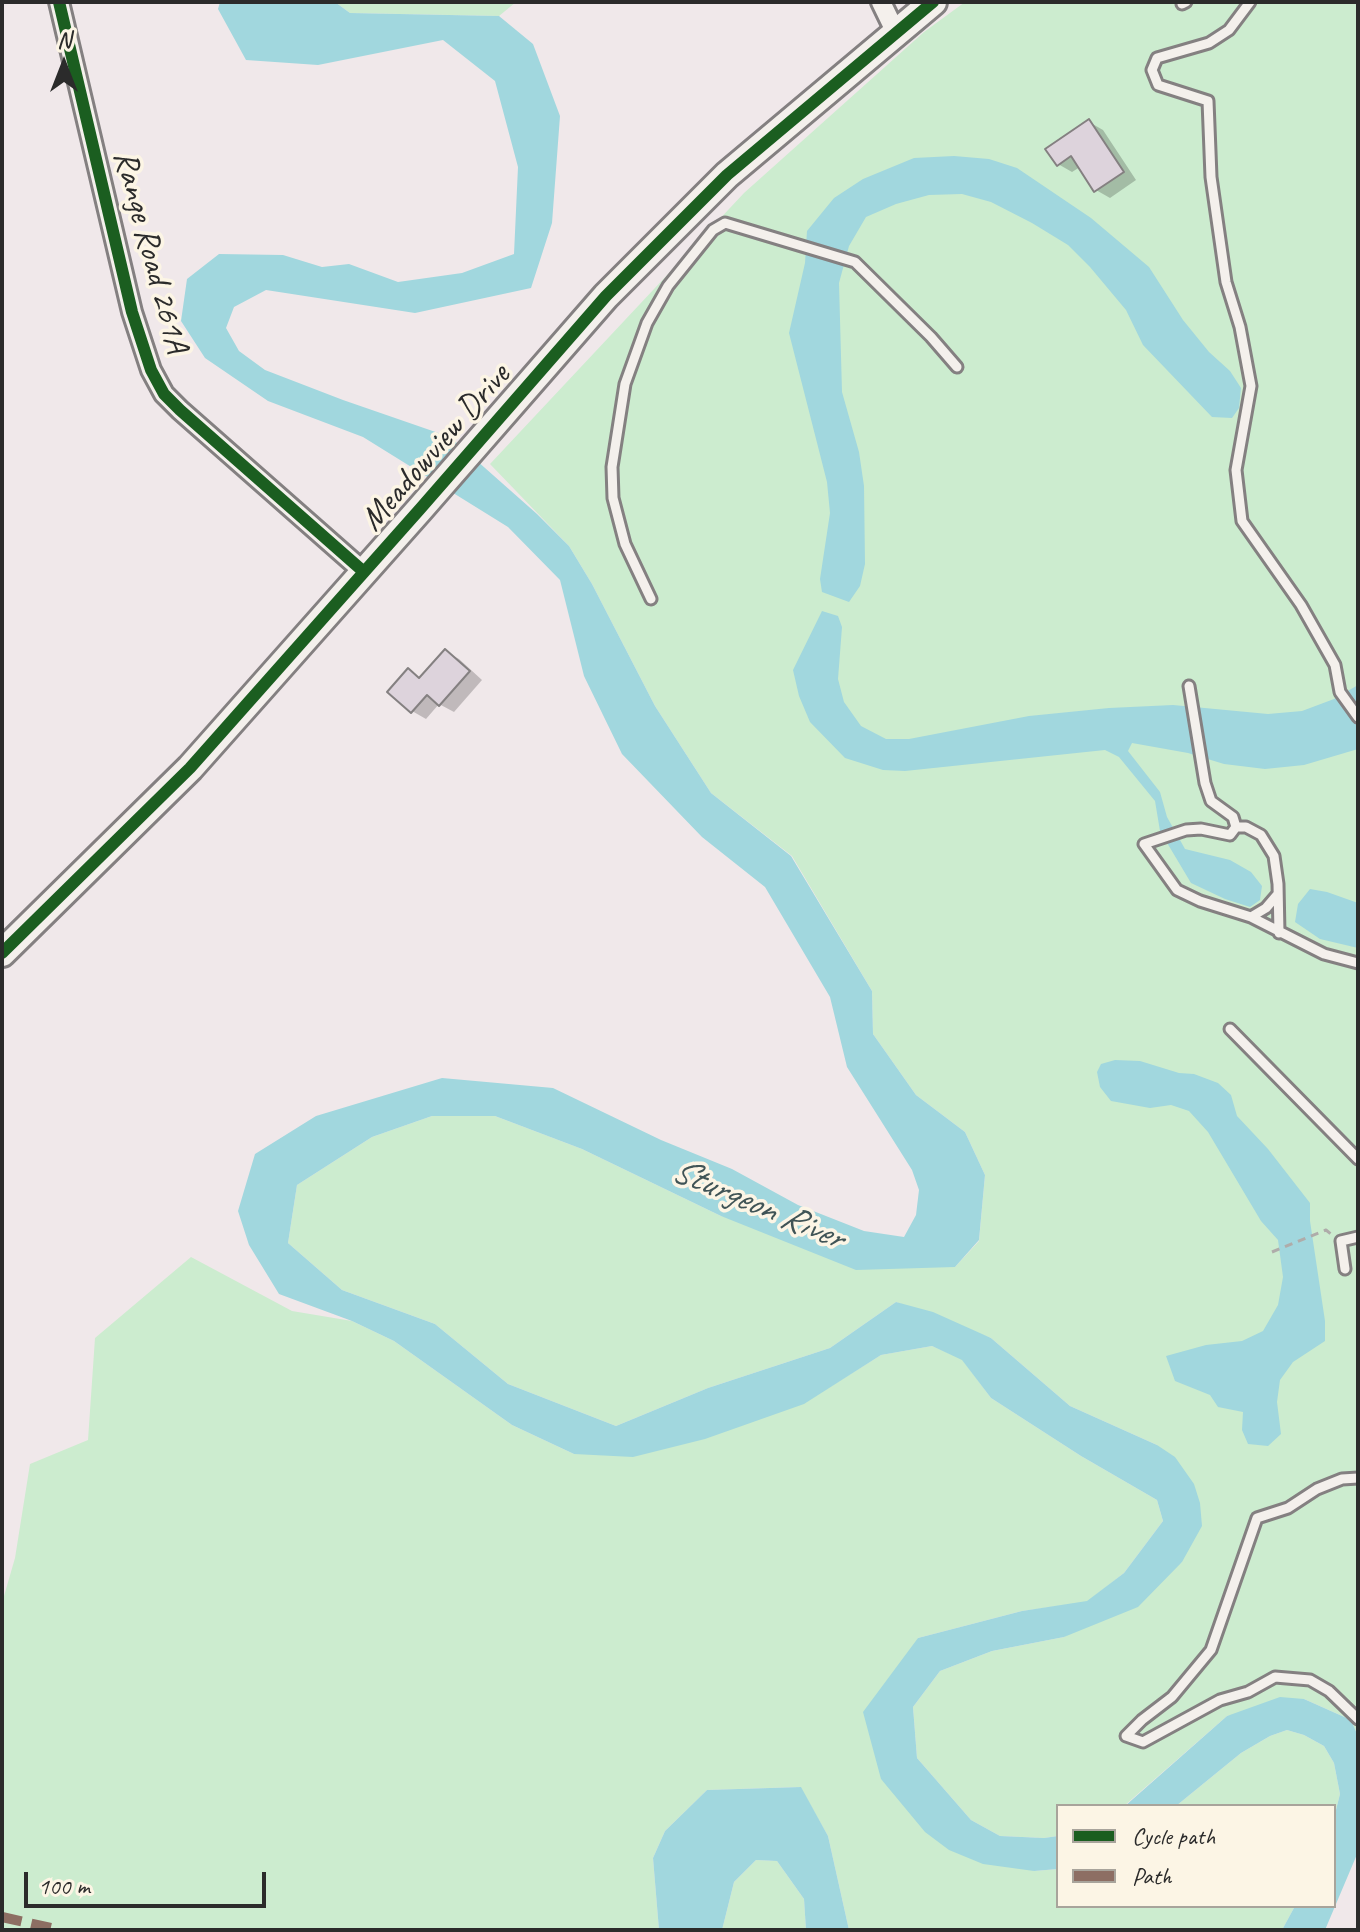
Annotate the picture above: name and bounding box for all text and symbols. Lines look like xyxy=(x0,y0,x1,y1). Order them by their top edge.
north arrow xyxy=(24,24,104,104)
text: N xyxy=(57,26,71,54)
street label: Range Road 261A xyxy=(103,146,197,358)
street label: Meadowview Drive xyxy=(352,356,520,540)
water label: Sturgeon River xyxy=(665,1150,849,1260)
legend xyxy=(1056,1804,1336,1908)
text: Cycle path xyxy=(1132,1821,1215,1851)
scale bar xyxy=(28,1856,270,1906)
text: Path xyxy=(1132,1861,1172,1891)
text: 100 m xyxy=(38,1871,90,1901)

